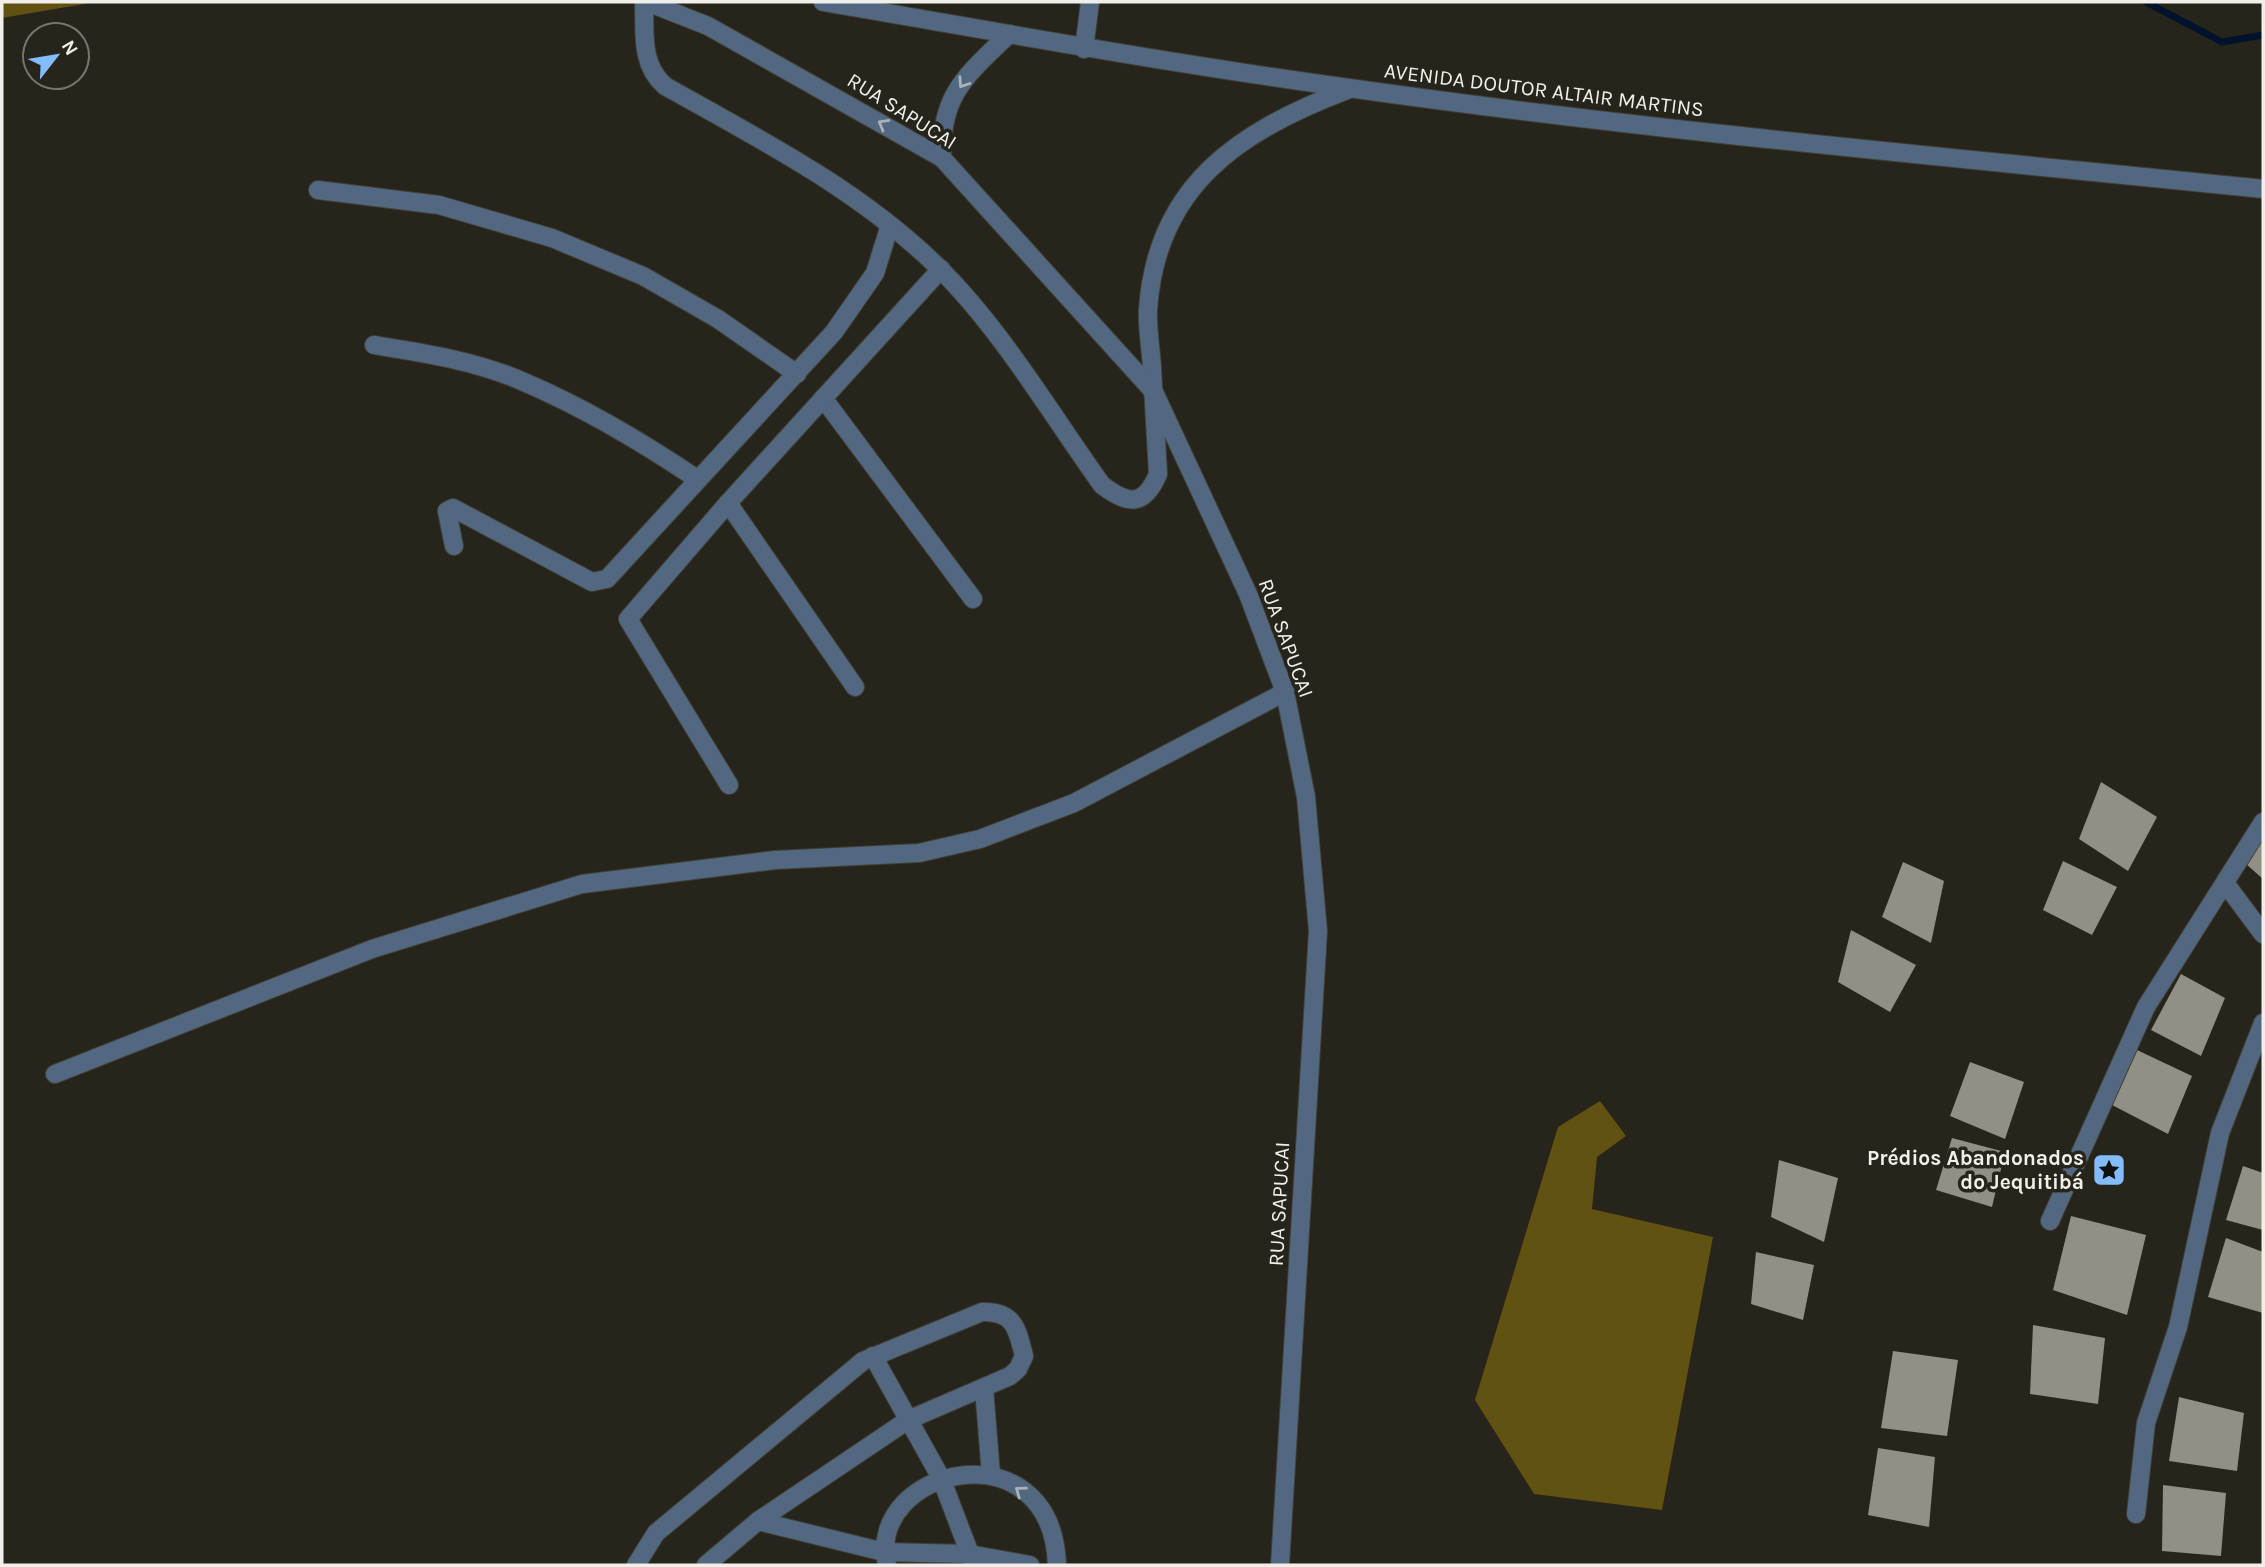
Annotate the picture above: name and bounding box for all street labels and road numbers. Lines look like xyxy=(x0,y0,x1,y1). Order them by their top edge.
street label: AVENIDA DOUTOR ALTAIR MARTINS xyxy=(1383,58,1705,122)
street label: RUA SAPUCAI xyxy=(843,68,961,154)
street label: RUA SAPUCAI xyxy=(1253,575,1319,701)
street label: RUA SAPUCAI xyxy=(1264,1141,1294,1267)

